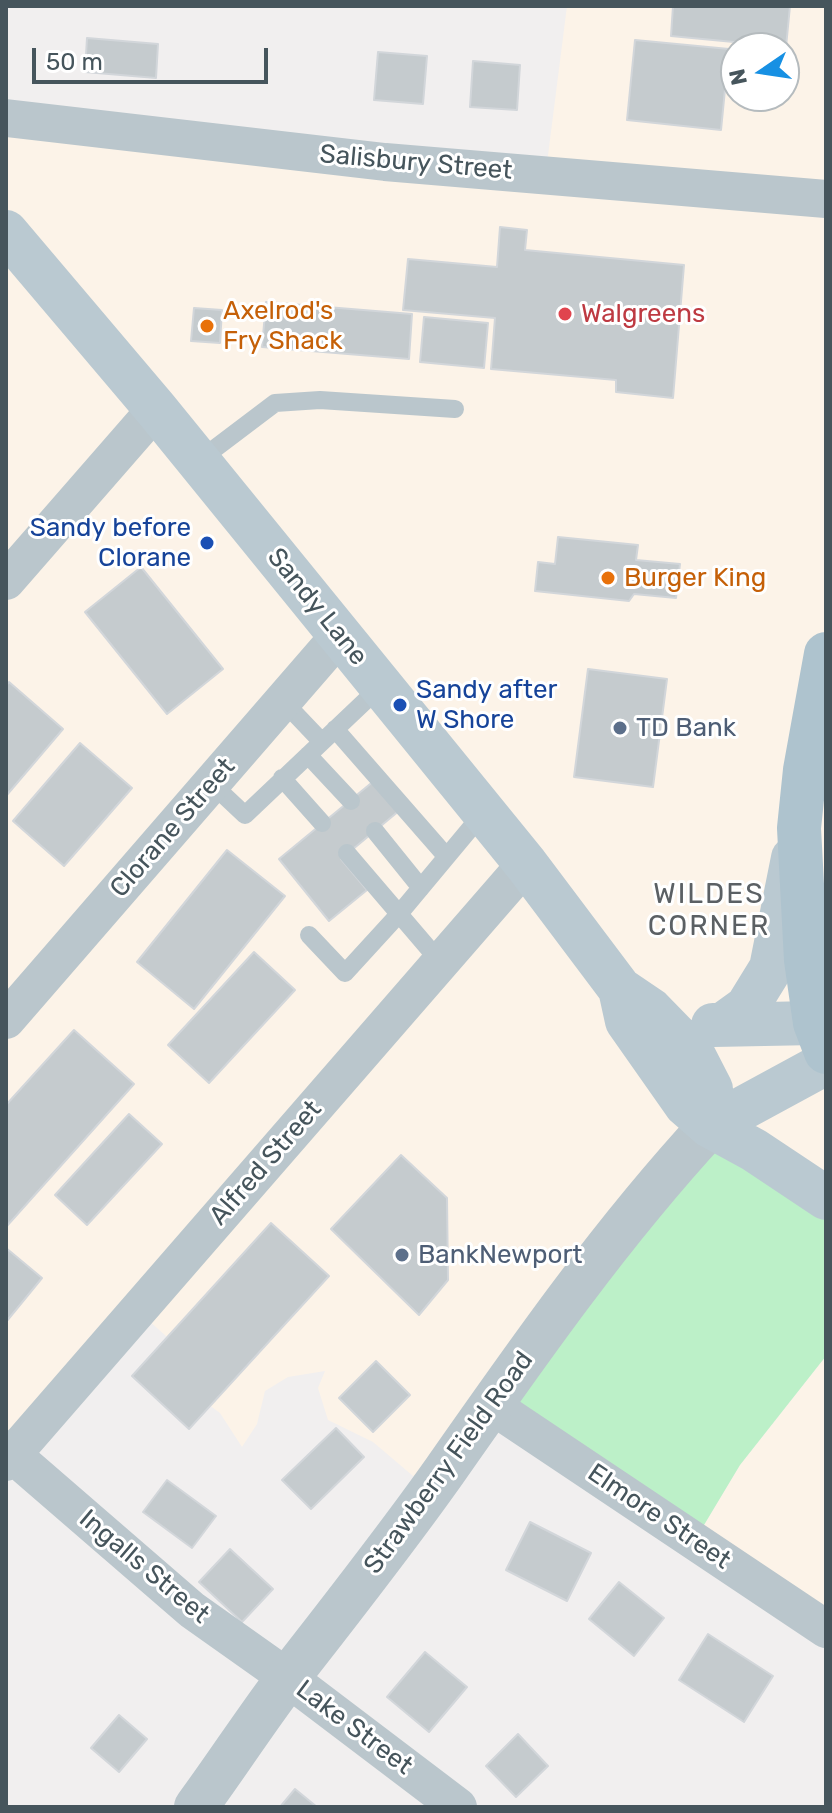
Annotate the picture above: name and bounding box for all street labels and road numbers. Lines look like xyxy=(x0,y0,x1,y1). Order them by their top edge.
street label: Salisbury Street xyxy=(318,139,514,187)
street label: Sandy Lane xyxy=(260,542,374,672)
street label: Clorane Street xyxy=(104,752,242,904)
street label: Alfred Street xyxy=(203,1094,329,1232)
street label: Strawberry Field Road xyxy=(358,1346,540,1580)
street label: Elmore Street xyxy=(582,1458,736,1576)
street label: Ingalls Street xyxy=(73,1504,215,1630)
street label: Lake Street xyxy=(290,1674,418,1782)

